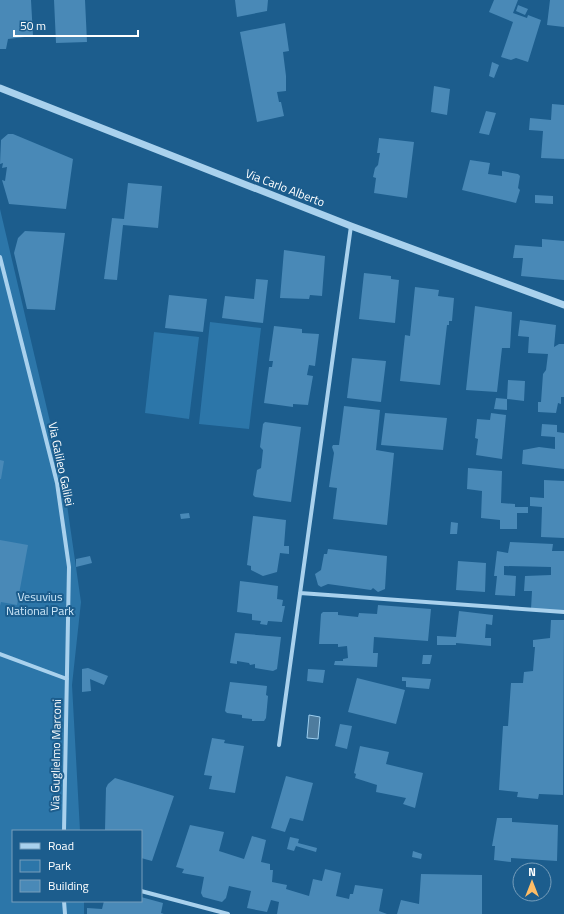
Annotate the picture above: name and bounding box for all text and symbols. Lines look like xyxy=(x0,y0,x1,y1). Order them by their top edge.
scale bar xyxy=(14,12,138,38)
text: 50 m xyxy=(20,16,46,35)
street label: Via Carlo Alberto xyxy=(243,164,328,211)
street label: Via Galileo Galilei xyxy=(43,420,80,508)
park label: Vesuvius National Park xyxy=(6,587,74,620)
street label: Via Guglielmo Marconi xyxy=(45,699,66,811)
legend xyxy=(12,830,142,902)
text: Road xyxy=(48,836,74,855)
text: Park xyxy=(48,856,71,875)
north arrow xyxy=(512,862,552,902)
text: N xyxy=(528,864,536,880)
text: Building xyxy=(48,876,89,895)

